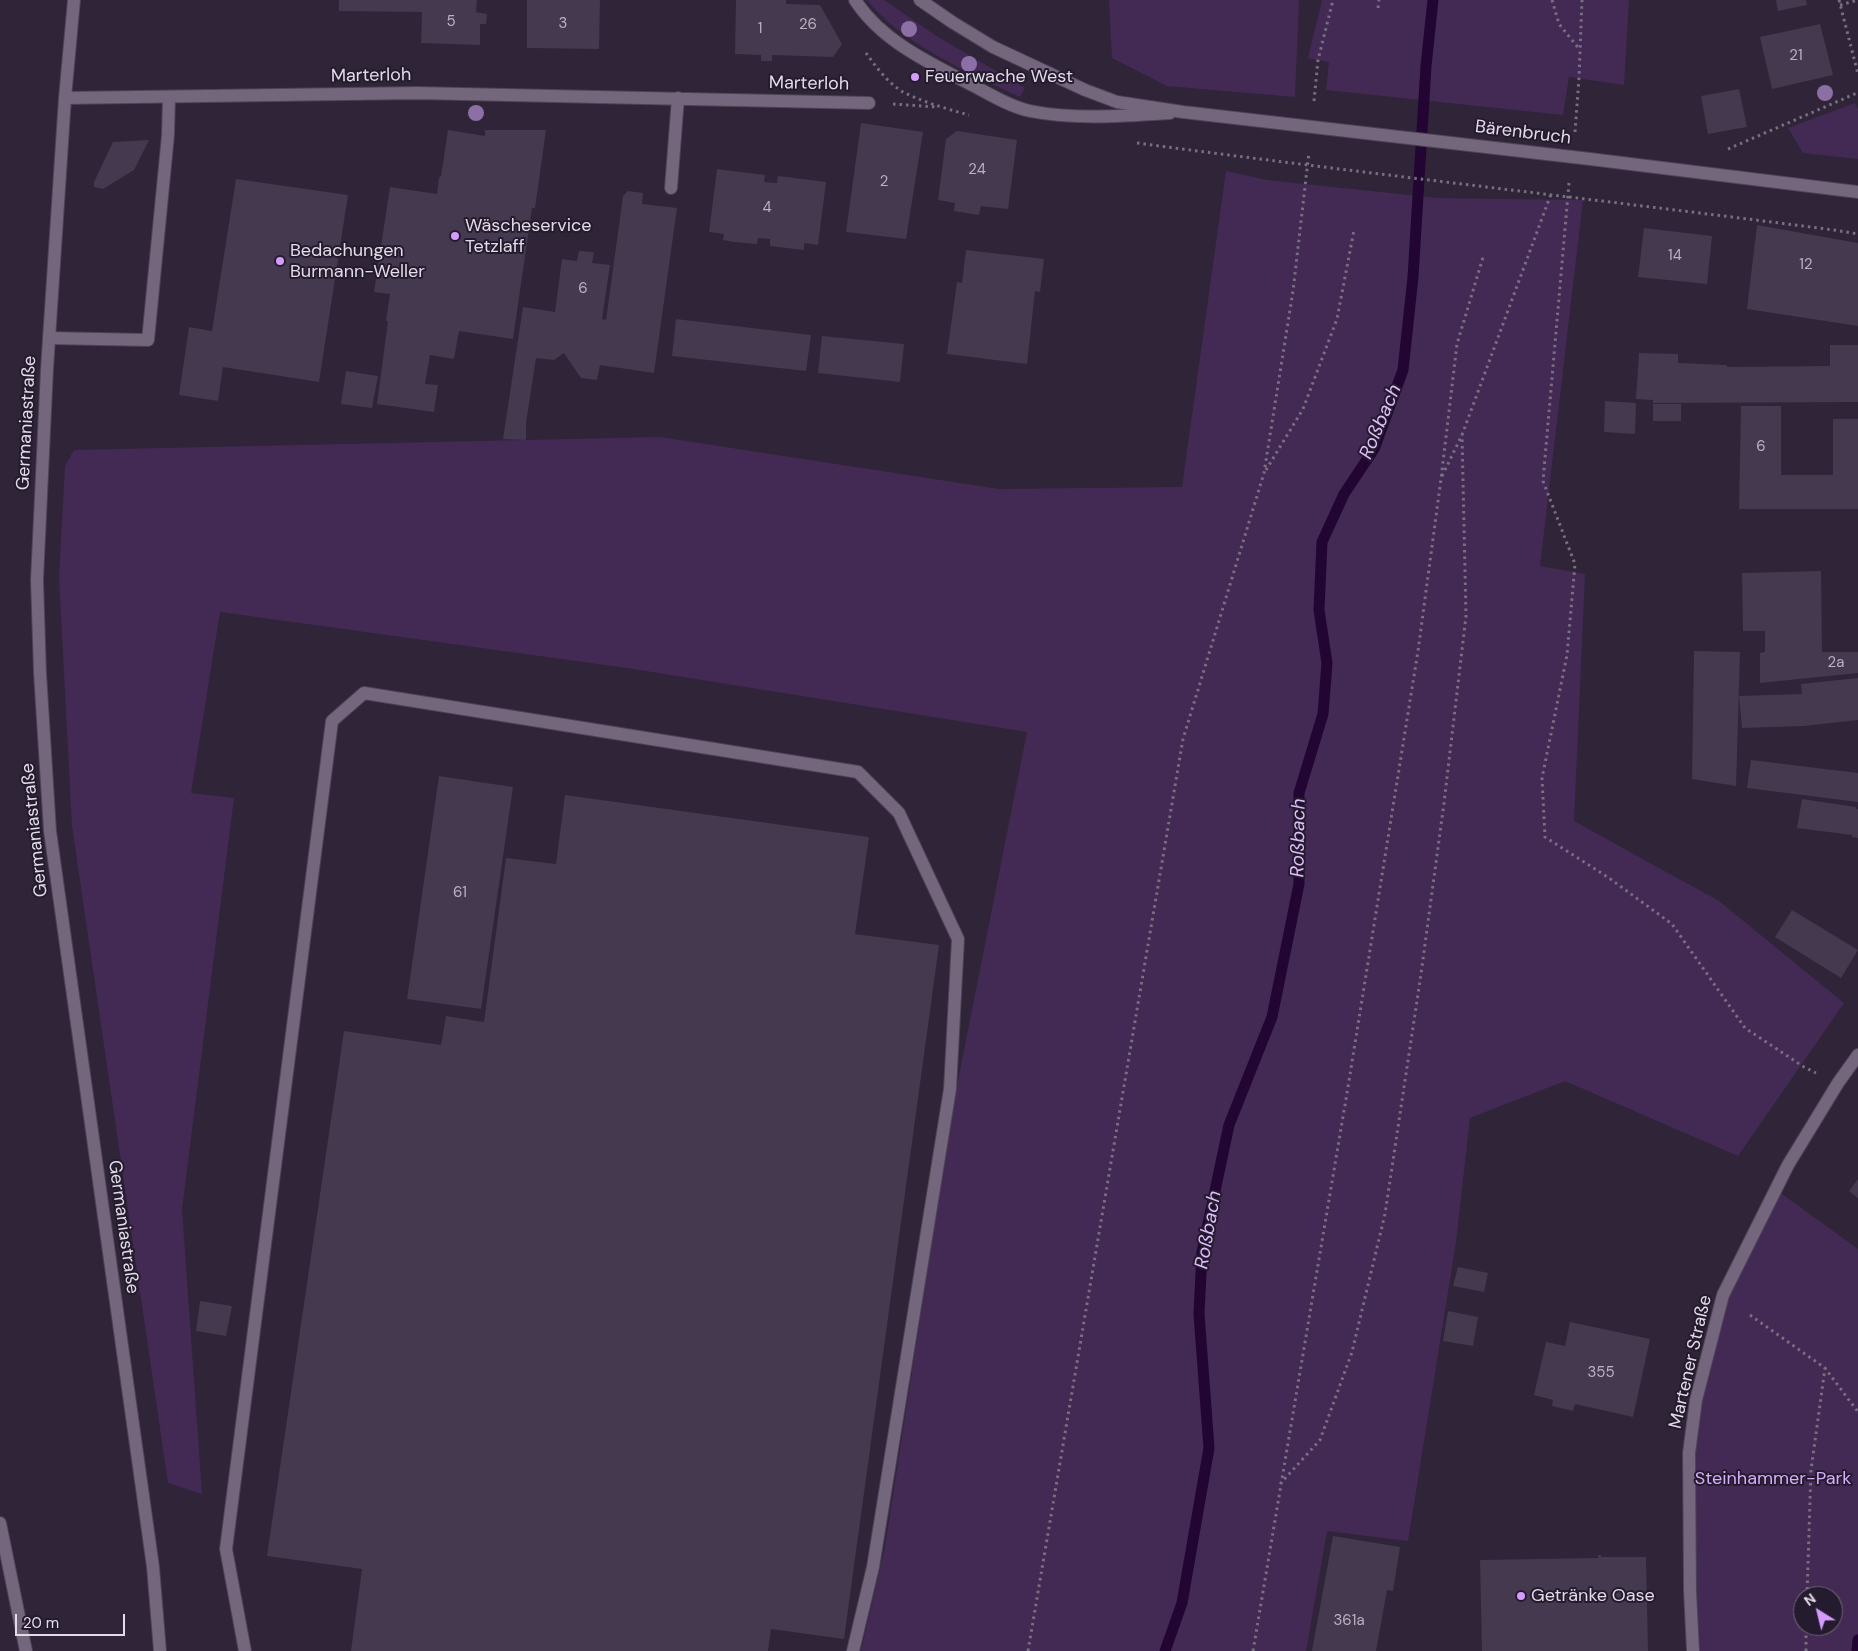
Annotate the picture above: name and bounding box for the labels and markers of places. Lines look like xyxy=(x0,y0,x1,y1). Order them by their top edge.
place label: Feuerwache West xyxy=(925,66,1073,88)
marker: Feuerwache West xyxy=(909,71,921,83)
place label: Wäscheservice Tetzlaff xyxy=(465,215,591,258)
marker: Wäscheservice Tetzlaff xyxy=(449,230,461,242)
place label: Bedachungen Burmann-Weller xyxy=(290,240,425,282)
marker: Bedachungen Burmann-Weller xyxy=(274,255,286,267)
place label: Getränke Oase xyxy=(1531,1585,1655,1607)
marker: Getränke Oase xyxy=(1515,1590,1527,1602)

